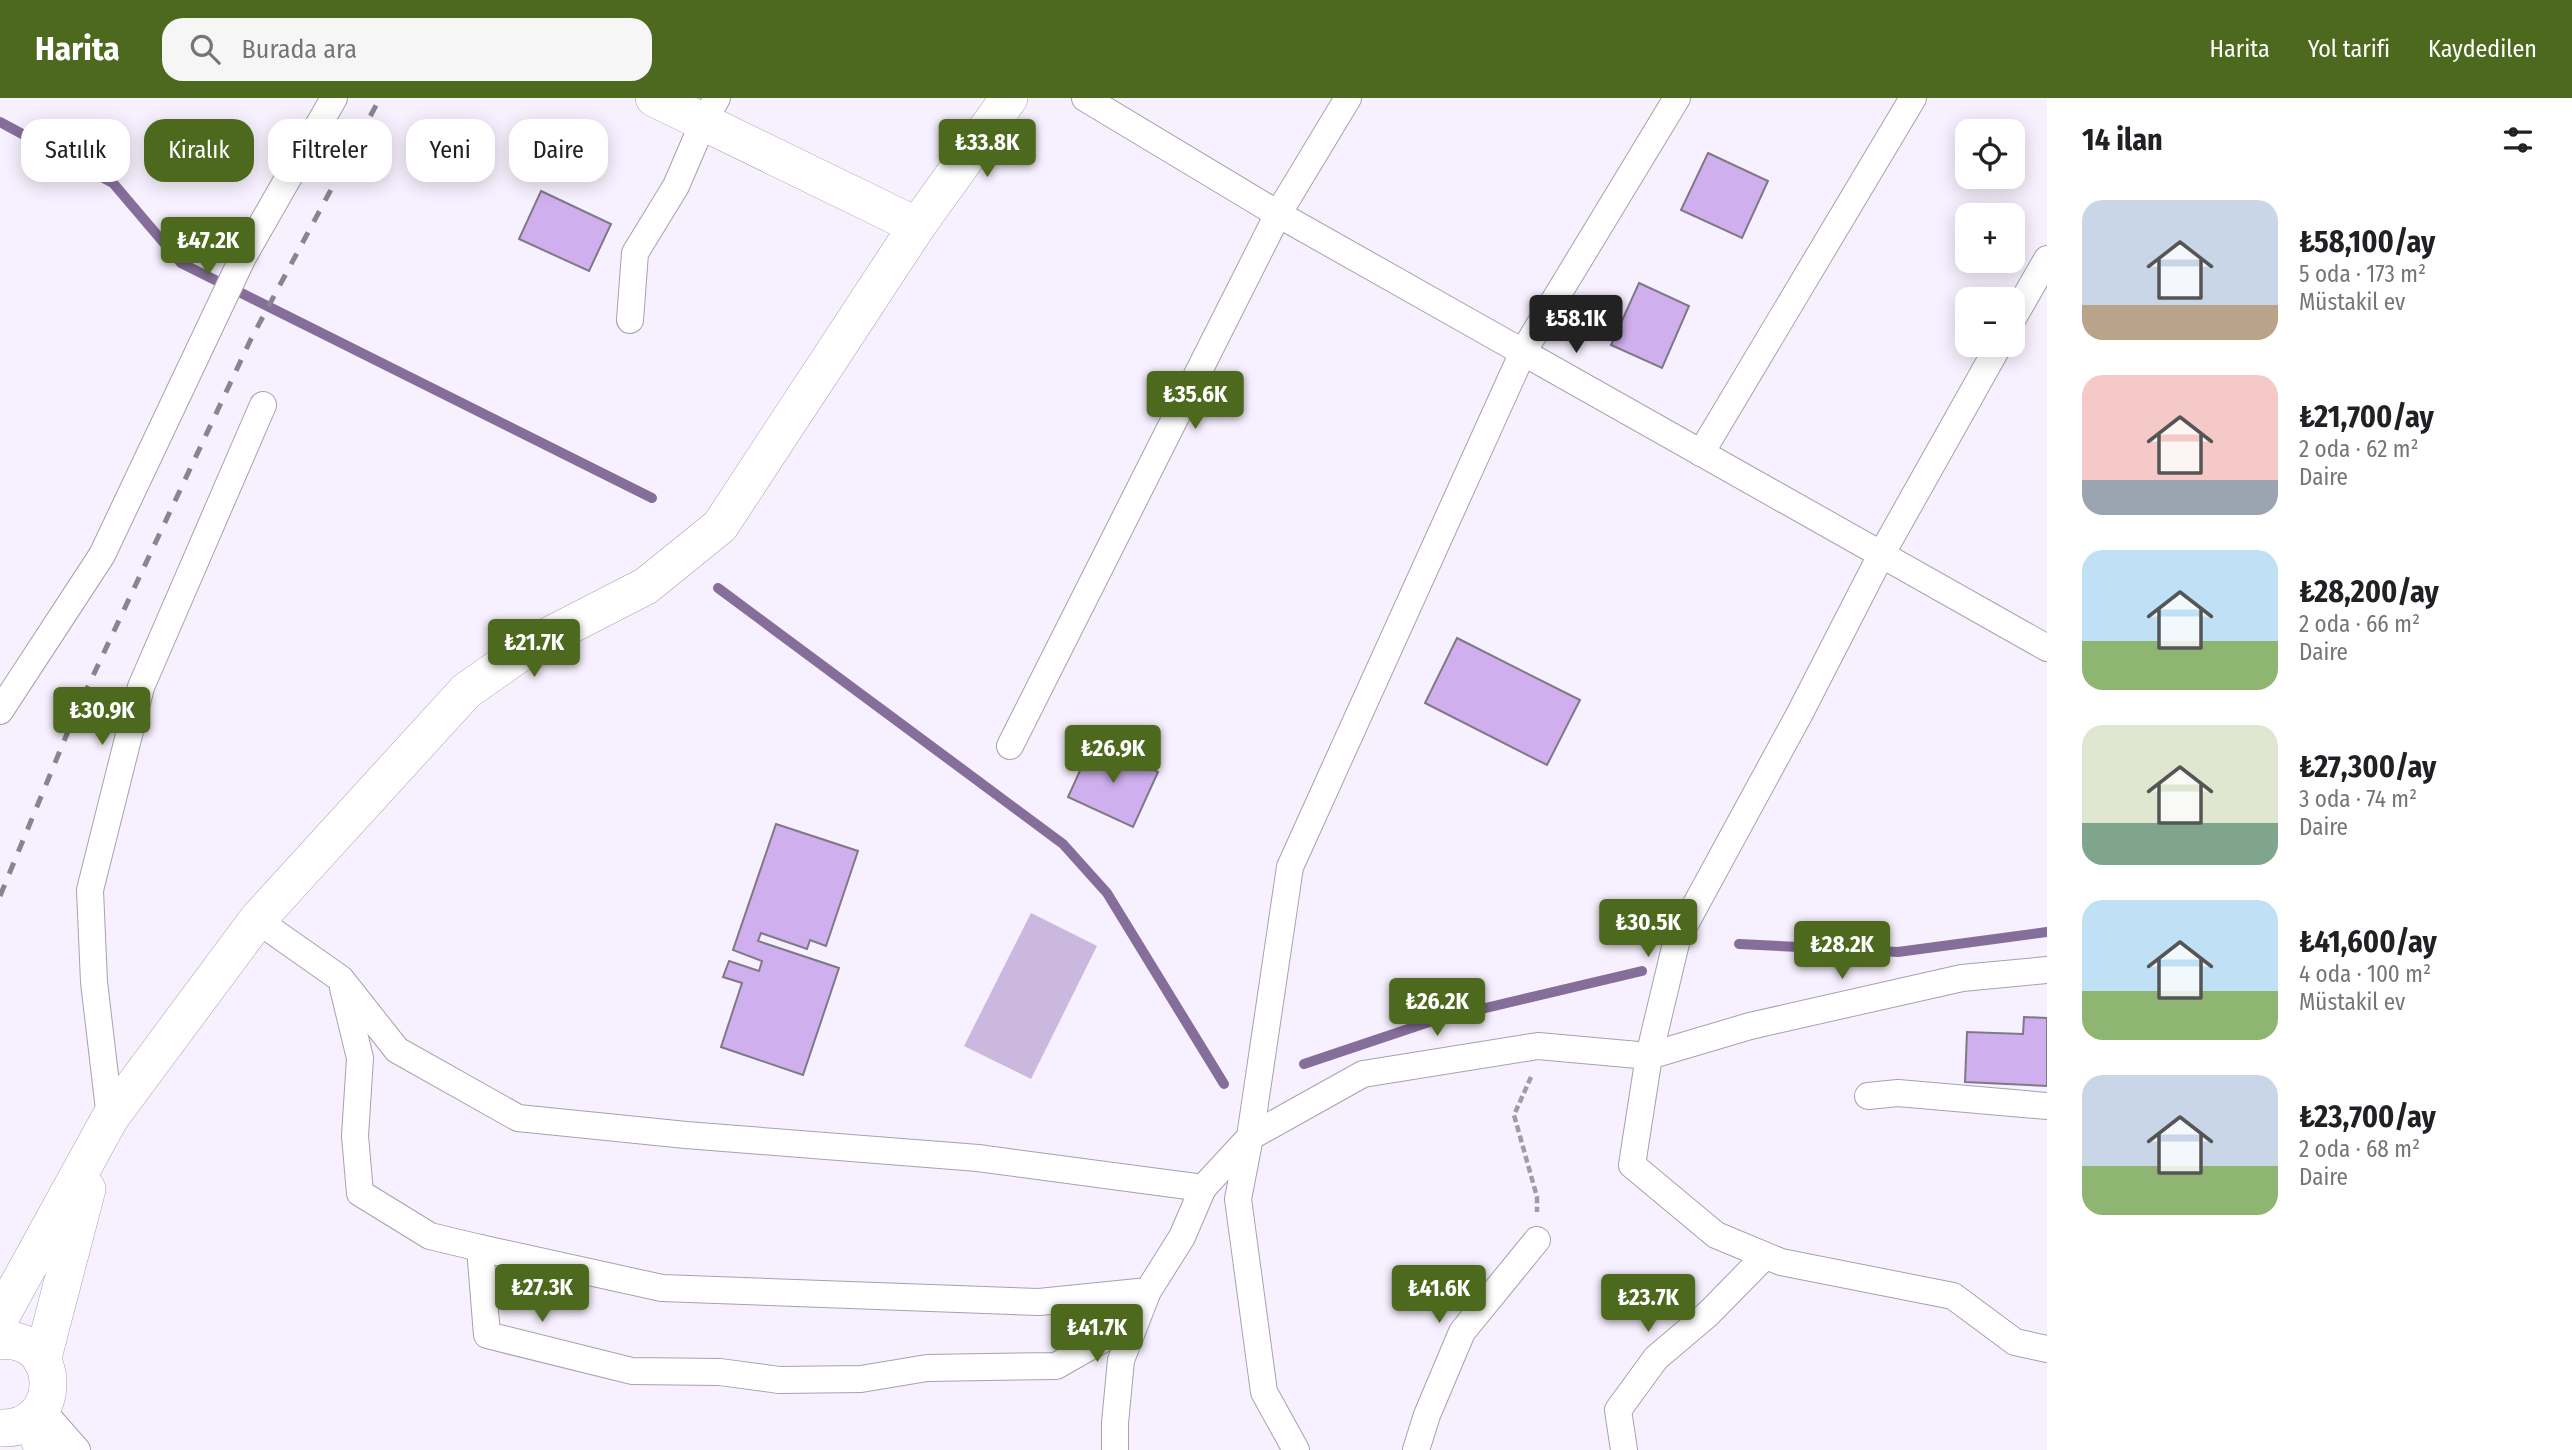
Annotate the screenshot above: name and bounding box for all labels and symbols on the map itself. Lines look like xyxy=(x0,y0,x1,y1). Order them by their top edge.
pin: ₺33.8K xyxy=(930,120,1044,179)
pin: ₺47.2K xyxy=(151,218,265,277)
pin: ₺58.1K xyxy=(1519,296,1633,355)
pin: ₺35.6K xyxy=(1138,372,1252,431)
pin: ₺21.7K xyxy=(477,620,591,679)
pin: ₺30.9K xyxy=(45,688,159,747)
pin: ₺26.9K xyxy=(1056,726,1170,785)
pin: ₺30.5K xyxy=(1591,900,1705,959)
pin: ₺28.2K xyxy=(1785,922,1899,981)
pin: ₺26.2K xyxy=(1380,978,1494,1038)
pin: ₺27.3K xyxy=(485,1264,599,1324)
pin: ₺41.6K xyxy=(1382,1266,1496,1325)
pin: ₺23.7K xyxy=(1591,1274,1705,1334)
pin: ₺41.7K xyxy=(1040,1304,1154,1364)

